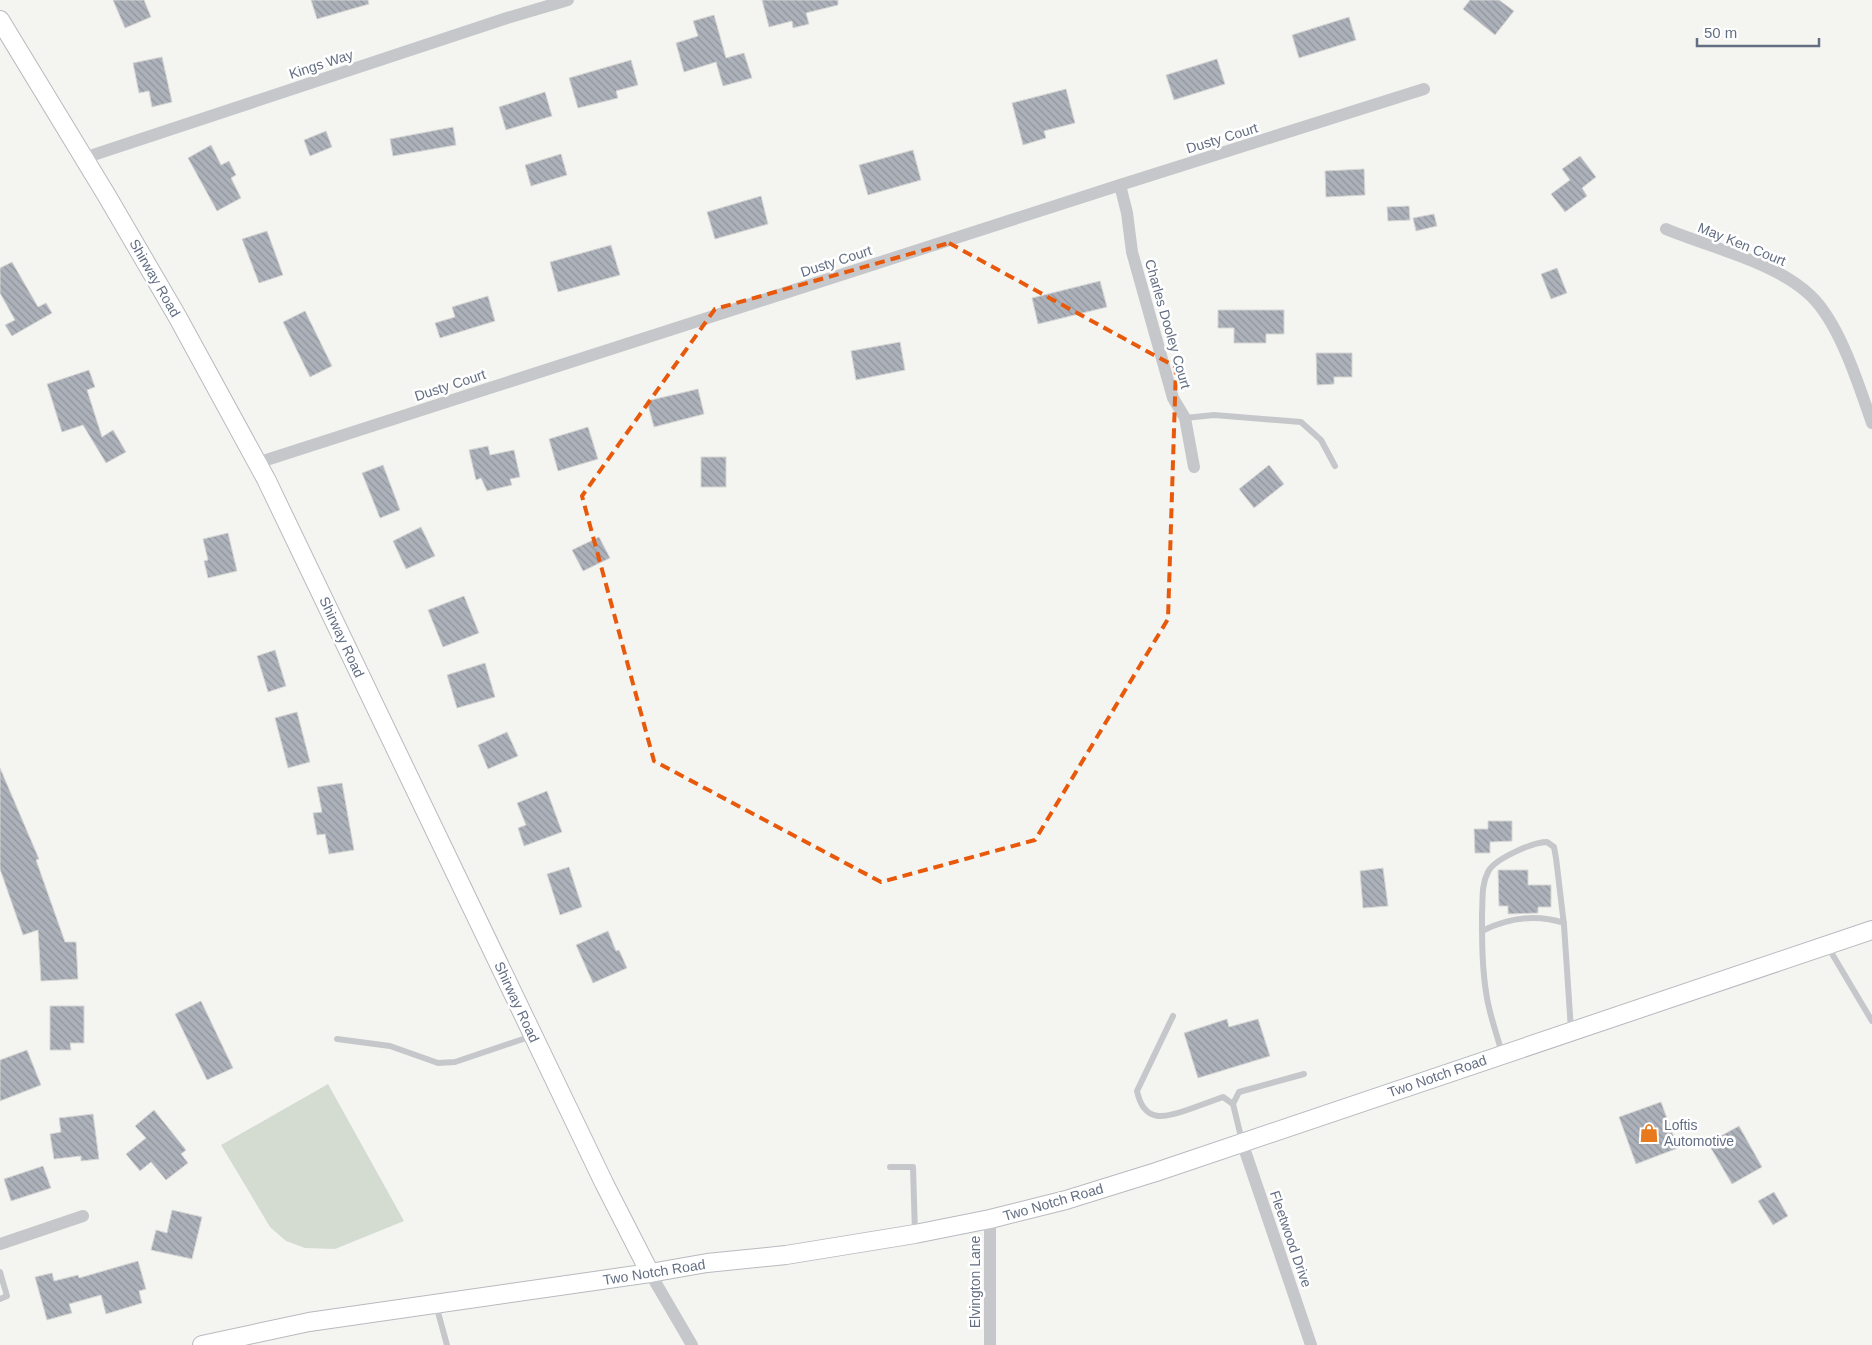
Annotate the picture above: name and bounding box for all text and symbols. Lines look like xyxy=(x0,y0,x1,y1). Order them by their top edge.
scale bar xyxy=(1697,15,1820,47)
text: 50 m xyxy=(1704,24,1737,41)
street label: Kings Way xyxy=(287,46,355,82)
street label: Dusty Court xyxy=(1184,120,1260,156)
street label: May Ken Court xyxy=(1696,219,1788,269)
street label: Shirway Road xyxy=(126,236,184,320)
street label: Dusty Court xyxy=(798,242,874,280)
street label: Charles Dooley Court xyxy=(1142,257,1194,391)
street label: Dusty Court xyxy=(412,366,488,404)
street label: Shirway Road xyxy=(316,594,368,680)
street label: Shirway Road xyxy=(491,959,543,1045)
street label: Two Notch Road xyxy=(1385,1052,1489,1100)
place label: Loftis Automotive xyxy=(1664,1117,1734,1149)
shop icon: Loftis Automotive xyxy=(1638,1122,1660,1144)
street label: Two Notch Road xyxy=(1001,1180,1105,1224)
street label: Fleetwood Drive xyxy=(1267,1189,1315,1290)
street label: Elvington Lane xyxy=(967,1235,983,1328)
street label: Two Notch Road xyxy=(602,1256,706,1288)

